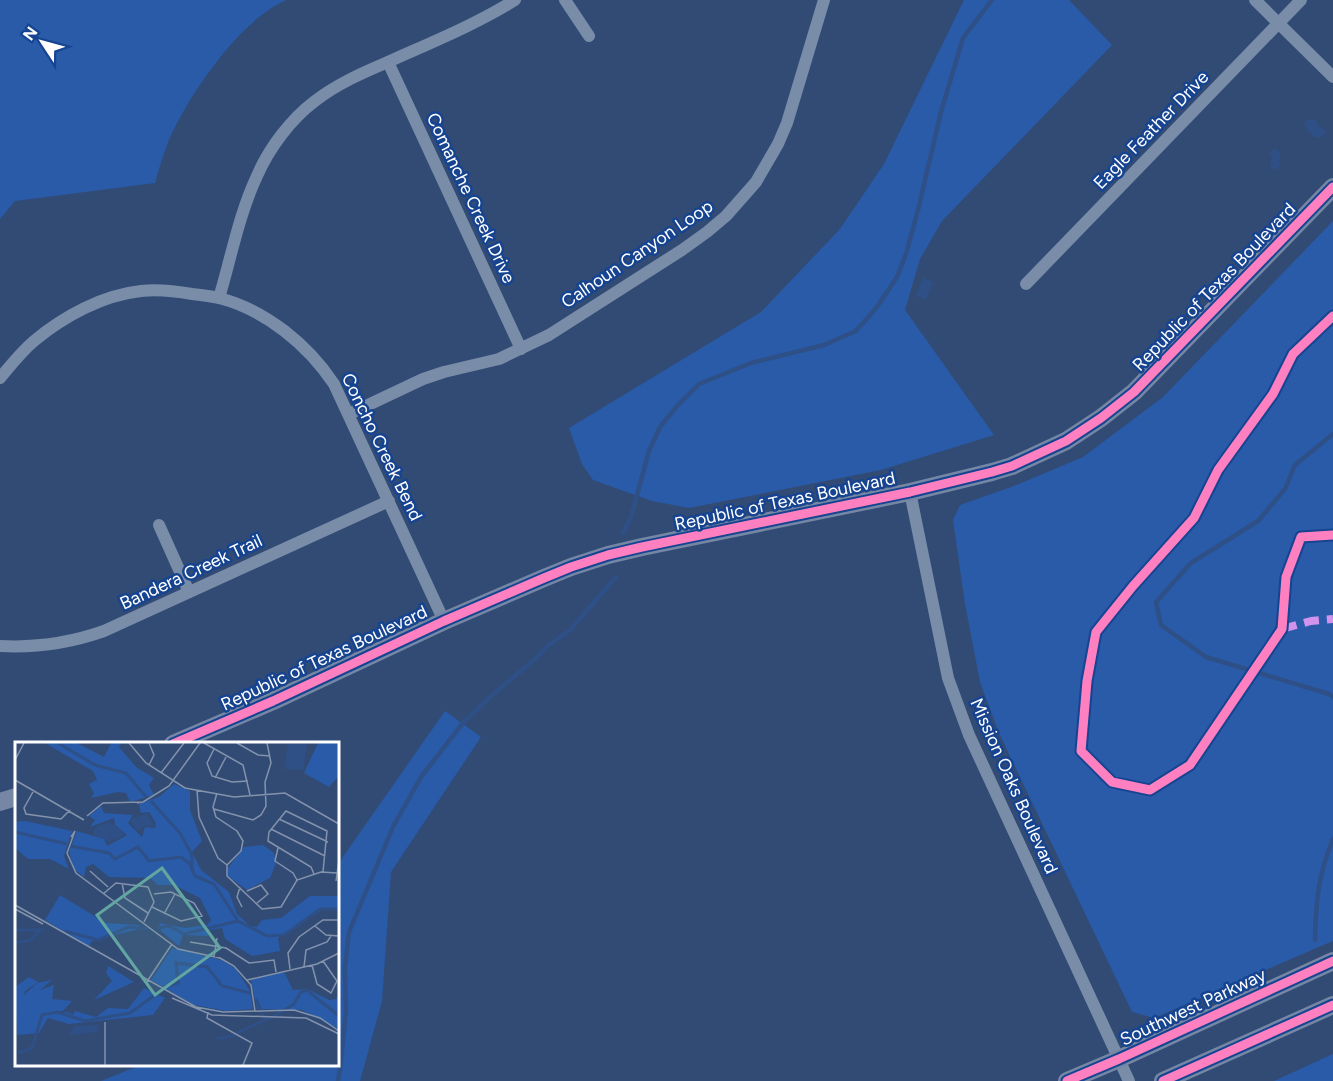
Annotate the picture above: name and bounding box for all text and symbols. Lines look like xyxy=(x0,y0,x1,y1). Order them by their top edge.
north arrow xyxy=(12,12,72,72)
text: N xyxy=(19,23,42,44)
street label: Eagle Feather Drive xyxy=(1089,66,1213,194)
street label: Comanche Creek Drive xyxy=(422,109,520,287)
street label: Calhoun Canyon Loop xyxy=(557,195,717,313)
street label: Republic of Texas Boulevard xyxy=(1128,198,1300,376)
street label: Concho Creek Bend xyxy=(337,370,427,524)
street label: Republic of Texas Boulevard xyxy=(673,467,897,535)
street label: Bandera Creek Trail xyxy=(116,529,266,615)
street label: Republic of Texas Boulevard xyxy=(217,600,431,716)
street label: Mission Oaks Boulevard xyxy=(965,695,1063,877)
inset map xyxy=(15,742,339,1066)
street label: Southwest Parkway xyxy=(1117,963,1270,1050)

